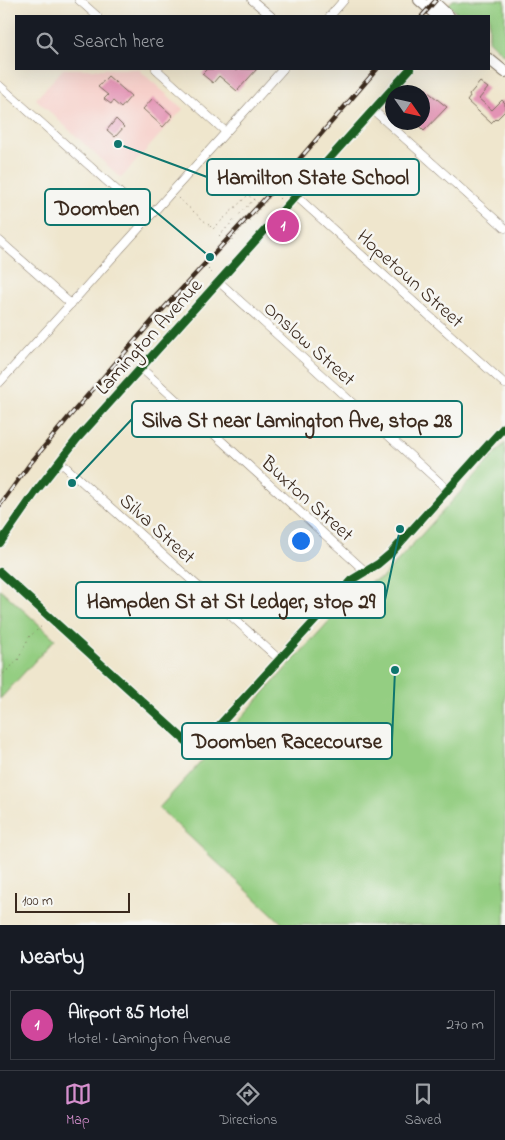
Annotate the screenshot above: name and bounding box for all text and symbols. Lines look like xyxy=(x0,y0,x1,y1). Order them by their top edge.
search box xyxy=(15,15,490,70)
icon: search xyxy=(33,29,61,57)
text: Search here xyxy=(73,29,164,56)
north arrow xyxy=(385,85,430,130)
callout: Hamilton State School xyxy=(207,159,419,195)
text: Hamilton State School xyxy=(217,164,409,194)
callout: Doomben xyxy=(45,189,150,225)
text: Doomben xyxy=(54,195,139,225)
pin: 1 xyxy=(267,207,299,245)
street label: Hopetoun Street xyxy=(349,224,470,336)
street label: Lamington Avenue xyxy=(90,273,211,403)
street label: Onslow Street xyxy=(256,295,361,394)
callout: Silva St near Lamington Ave, stop 28 xyxy=(132,401,462,437)
text: Silva St near Lamington Ave, stop 28 xyxy=(142,407,452,439)
street label: Buxton Street xyxy=(253,450,359,550)
street label: Silva Street xyxy=(112,488,201,572)
your location xyxy=(288,528,314,554)
callout: Hampden St at St Ledger, stop 29 xyxy=(76,582,385,618)
text: Hampden St at St Ledger, stop 29 xyxy=(87,588,376,620)
callout: Doomben Racecourse xyxy=(182,723,392,759)
text: Doomben Racecourse xyxy=(191,728,383,758)
scale bar xyxy=(15,890,130,913)
text: 100 m xyxy=(22,891,53,912)
text: Nearby xyxy=(20,943,84,973)
text: Airport 85 Motel xyxy=(68,1000,189,1027)
text: 1 xyxy=(34,1013,40,1037)
text: 270 m xyxy=(446,1013,484,1037)
text: Hotel · Lamington Avenue xyxy=(68,1027,231,1051)
tab: Map xyxy=(64,1080,92,1131)
tab: Directions xyxy=(219,1080,277,1131)
tab: Saved xyxy=(405,1080,441,1131)

